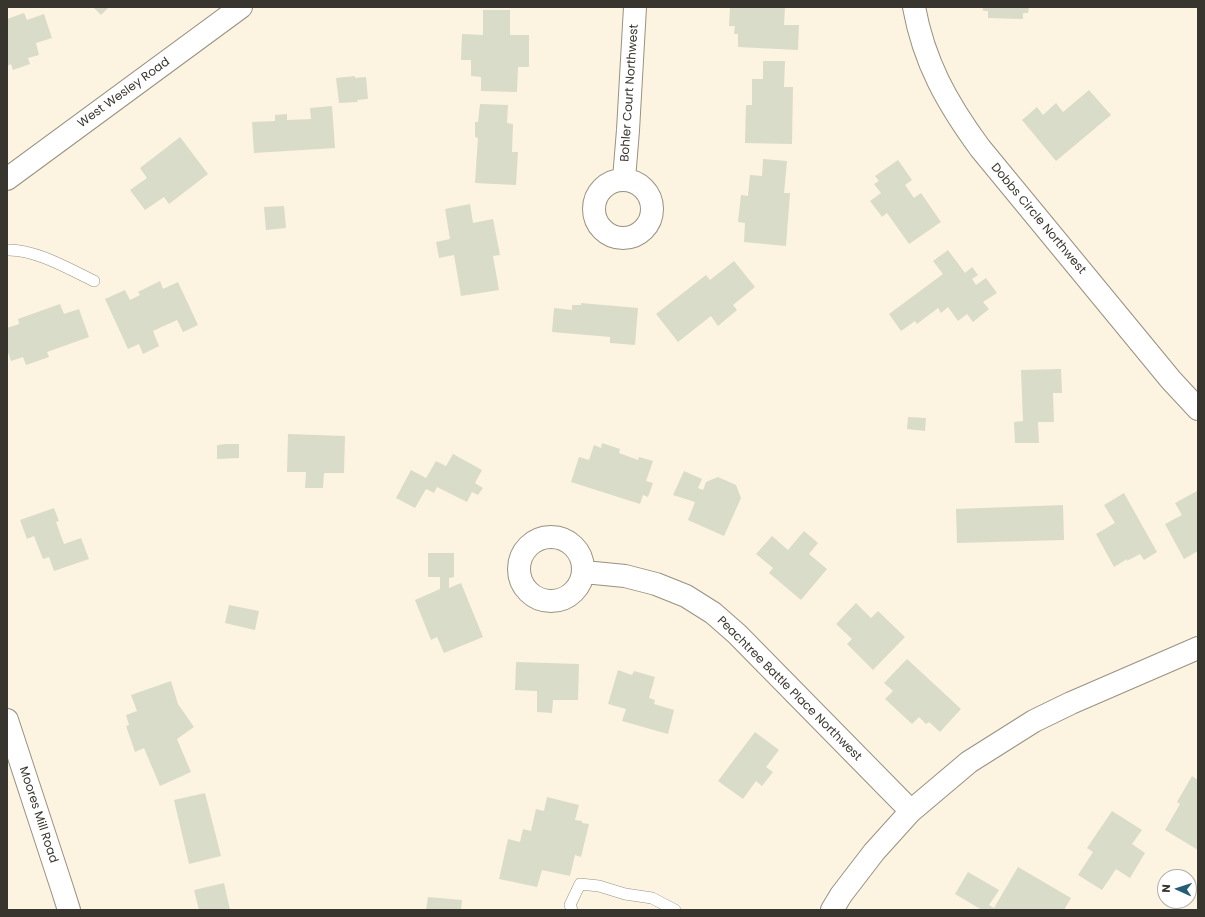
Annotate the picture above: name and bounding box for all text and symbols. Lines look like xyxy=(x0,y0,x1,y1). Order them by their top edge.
street label: Bohler Court Northwest xyxy=(618,24,642,162)
street label: West Wesley Road xyxy=(75,55,173,131)
street label: Dobbs Circle Northwest xyxy=(987,161,1089,277)
street label: Peachtree Battle Place Northwest xyxy=(714,614,864,764)
street label: Moores Mill Road xyxy=(16,765,60,865)
north arrow xyxy=(1157,869,1197,909)
text: N xyxy=(1158,884,1174,893)

